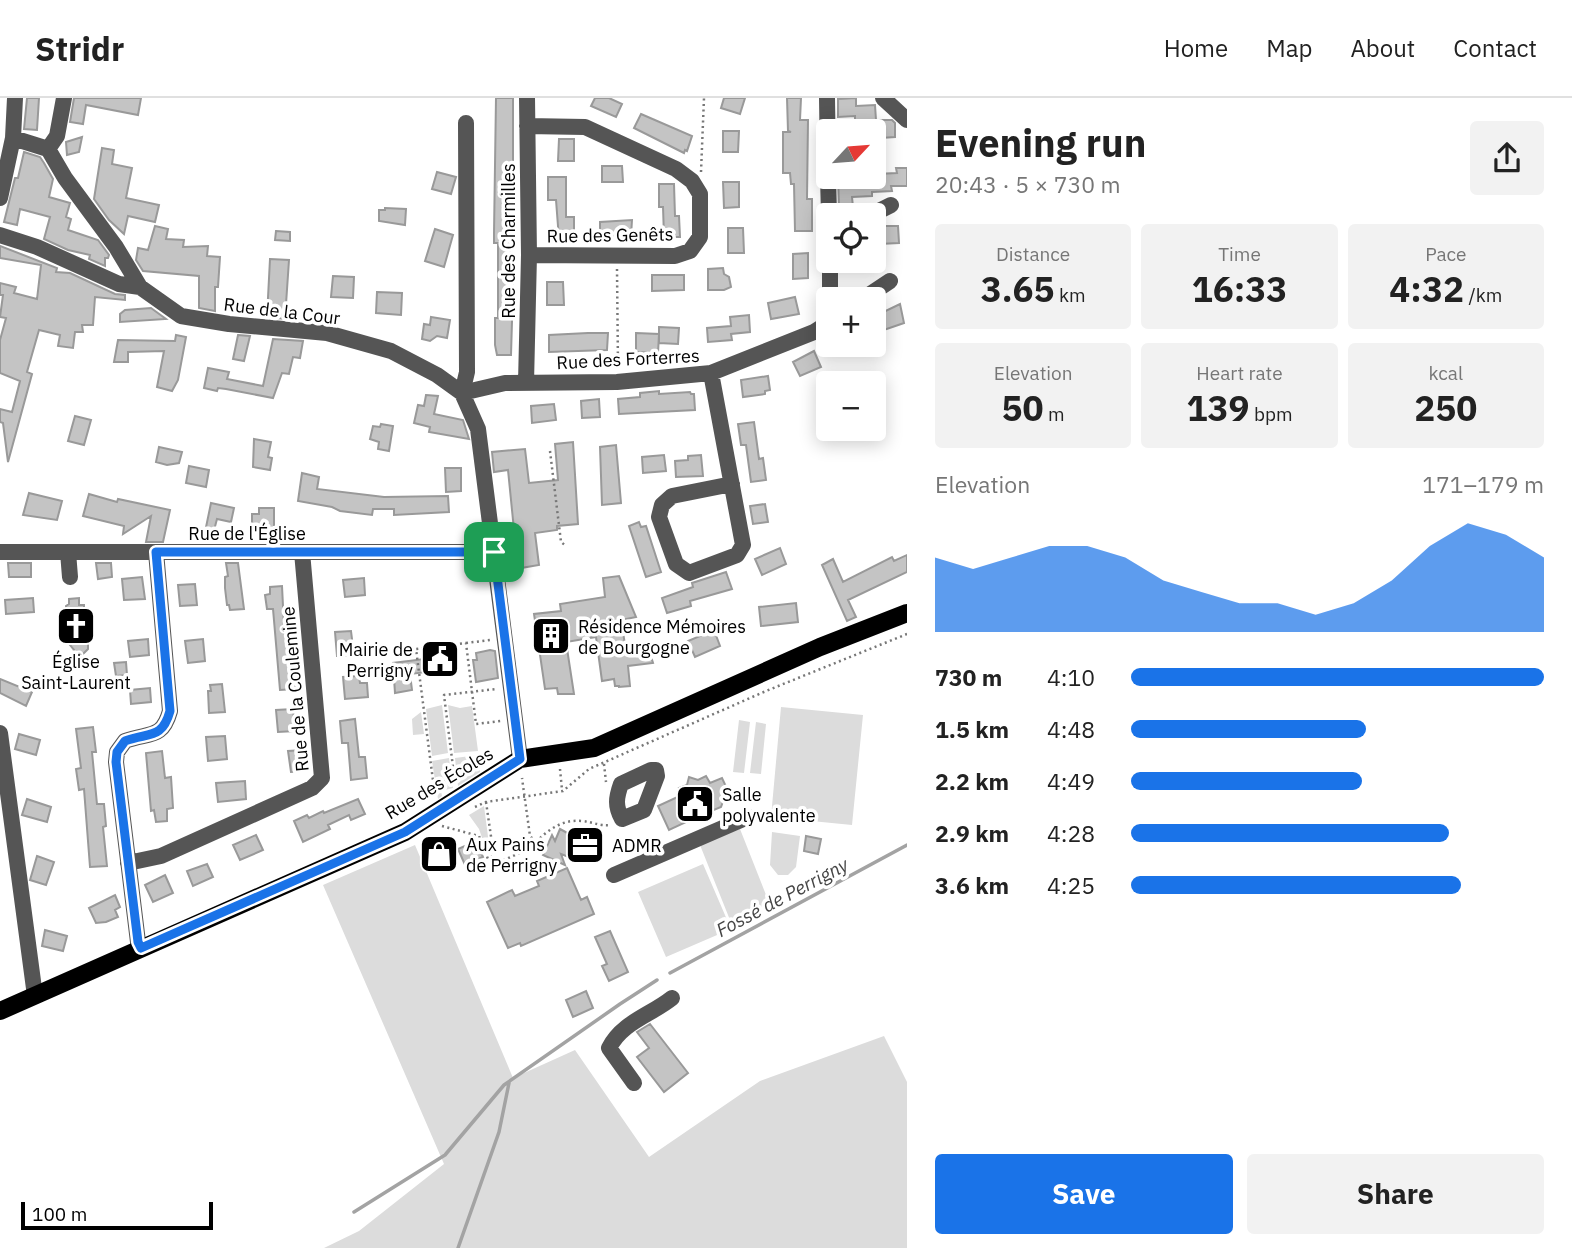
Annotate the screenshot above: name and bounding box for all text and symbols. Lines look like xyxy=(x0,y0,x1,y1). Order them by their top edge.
text: Stridr xyxy=(35,27,124,70)
text: Home xyxy=(1164,32,1228,64)
text: Map xyxy=(1266,32,1312,64)
text: About xyxy=(1350,32,1415,64)
text: Contact xyxy=(1453,32,1537,64)
text: Evening run xyxy=(935,118,1146,167)
north arrow xyxy=(816,119,886,189)
map controls xyxy=(816,119,886,441)
button: share xyxy=(1470,121,1544,195)
street label: Rue des Charmilles xyxy=(497,163,520,319)
text: 20:43 · 5 × 730 m xyxy=(935,169,1121,199)
button: locate xyxy=(816,203,886,273)
street label: Rue des Genêts xyxy=(546,222,674,248)
text: Distance xyxy=(996,242,1070,266)
text: Time xyxy=(1218,242,1261,266)
text: Pace xyxy=(1425,242,1467,266)
text: 3.65 xyxy=(981,266,1055,312)
text: 16:33 xyxy=(1192,266,1287,312)
text: 4:32 xyxy=(1389,266,1464,312)
text: km xyxy=(1055,283,1086,307)
text: /km xyxy=(1464,283,1502,307)
button: + xyxy=(816,287,886,357)
street label: Rue de la Cour xyxy=(222,292,342,330)
street label: Rue des Forterres xyxy=(556,344,700,374)
text: Elevation xyxy=(994,361,1073,385)
text: Heart rate xyxy=(1196,361,1283,385)
text: kcal xyxy=(1429,361,1463,385)
button: − xyxy=(816,371,886,441)
text: 50 xyxy=(1002,385,1044,431)
text: 139 xyxy=(1186,385,1249,431)
text: 250 xyxy=(1414,385,1477,431)
text: m xyxy=(1044,402,1065,426)
text: bpm xyxy=(1249,402,1293,426)
text: Elevation xyxy=(935,469,1030,499)
text: 171–179 m xyxy=(1422,469,1544,499)
street label: Rue de l'Église xyxy=(188,522,306,545)
pin xyxy=(464,522,524,582)
icon: arrive xyxy=(475,533,513,571)
church icon: Église Saint-Laurent xyxy=(55,605,97,647)
street label: Rue de la Coulemine xyxy=(276,605,314,773)
building icon: Résidence Mémoires de Bourgogne xyxy=(530,615,572,657)
place label: Résidence Mémoires de Bourgogne xyxy=(578,615,746,659)
place label: Mairie de Perrigny xyxy=(339,638,413,682)
public building icon: Mairie de Perrigny xyxy=(419,638,461,680)
place label: Église Saint-Laurent xyxy=(21,650,131,694)
text: 730 m xyxy=(935,662,1002,692)
text: 4:10 xyxy=(1047,662,1095,692)
text: 1.5 km xyxy=(935,714,1009,744)
text: 4:48 xyxy=(1047,714,1095,744)
street label: Rue des Écoles xyxy=(381,742,497,824)
text: 2.2 km xyxy=(935,766,1009,796)
text: 4:49 xyxy=(1047,766,1095,796)
public building icon: Salle polyvalente xyxy=(674,783,716,825)
place label: Salle polyvalente xyxy=(722,783,816,827)
text: 2.9 km xyxy=(935,818,1009,848)
text: 4:28 xyxy=(1047,818,1095,848)
office icon: ADMR xyxy=(564,824,606,866)
shop icon: Aux Pains de Perrigny xyxy=(418,833,460,875)
place label: Aux Pains de Perrigny xyxy=(466,833,557,877)
place label: ADMR xyxy=(612,834,662,857)
water label: Fossé de Perrigny xyxy=(712,852,853,942)
text: 3.6 km xyxy=(935,870,1009,900)
text: 4:25 xyxy=(1047,870,1095,900)
button: Save xyxy=(935,1154,1233,1234)
button: Share xyxy=(1247,1154,1544,1234)
scale bar xyxy=(21,1199,214,1231)
text: 100 m xyxy=(32,1202,87,1226)

